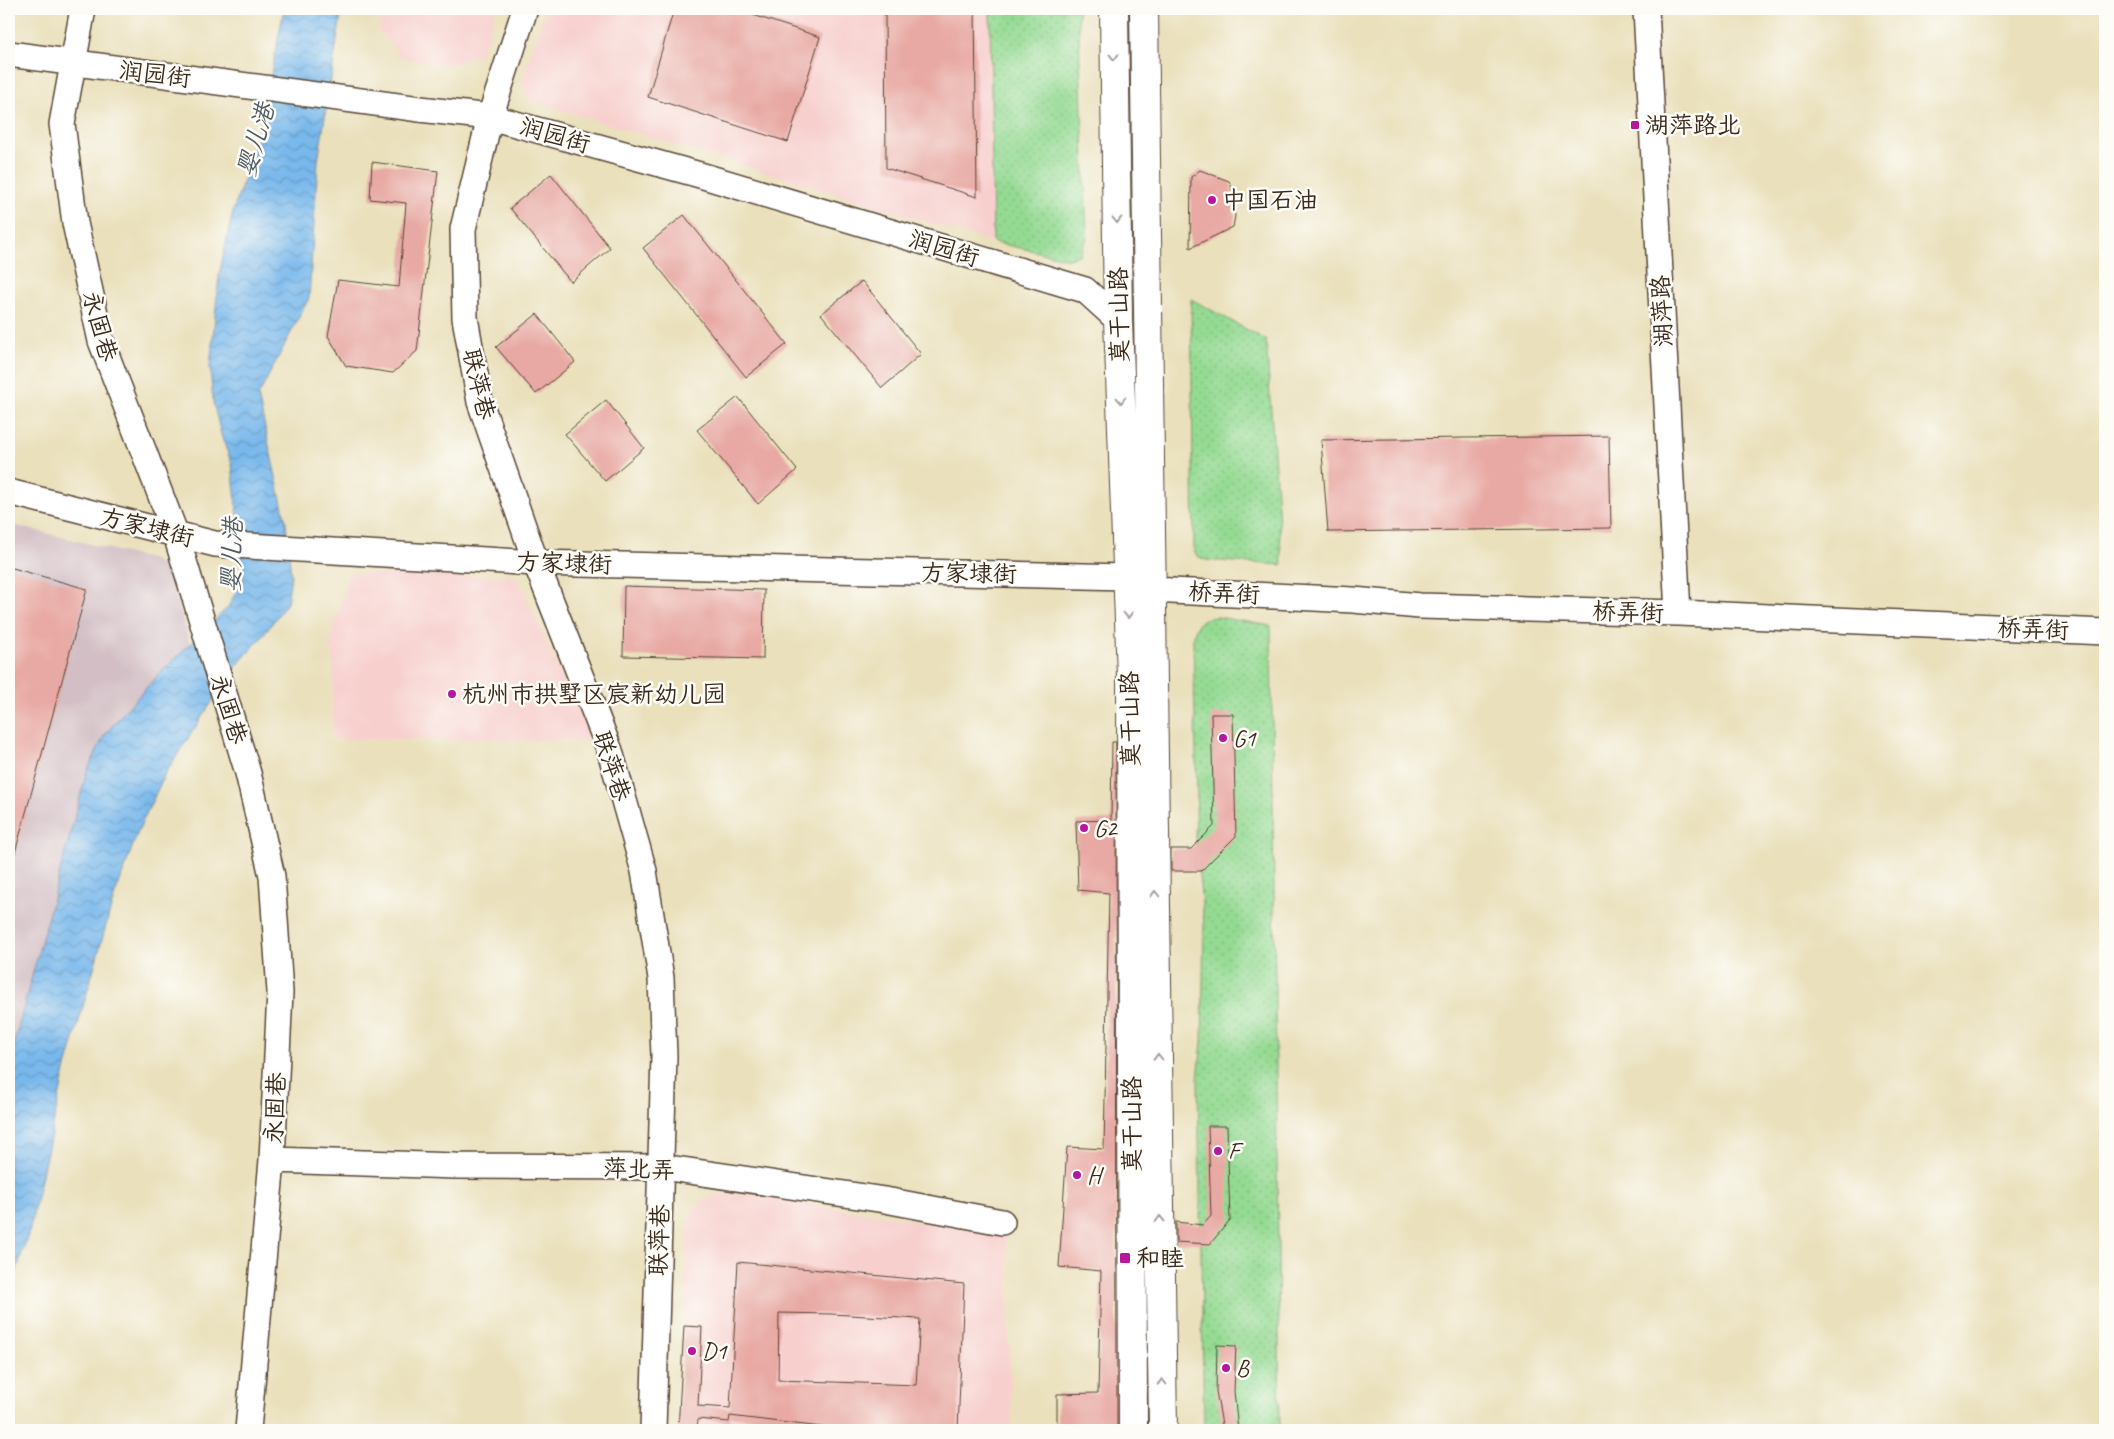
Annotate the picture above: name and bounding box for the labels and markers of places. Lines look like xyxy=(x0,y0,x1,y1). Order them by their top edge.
place label: 湖萍路北 xyxy=(1645,110,1741,140)
marker: 湖萍路北 xyxy=(1629,119,1641,131)
place label: 中国石油 xyxy=(1222,185,1318,215)
marker: 中国石油 xyxy=(1206,194,1218,206)
place label: 杭州市拱墅区宸新幼儿园 xyxy=(462,679,726,709)
marker: 杭州市拱墅区宸新幼儿园 xyxy=(446,688,458,700)
place label: G1 xyxy=(1233,723,1257,753)
marker: G1 xyxy=(1217,732,1229,744)
place label: G2 xyxy=(1094,813,1119,843)
marker: G2 xyxy=(1078,822,1090,834)
place label: F xyxy=(1228,1136,1244,1166)
marker: F xyxy=(1212,1145,1224,1157)
place label: H xyxy=(1087,1160,1105,1190)
marker: H xyxy=(1071,1169,1083,1181)
place label: 和睦 xyxy=(1136,1243,1184,1273)
marker: 和睦 xyxy=(1118,1251,1132,1265)
place label: D1 xyxy=(702,1336,728,1366)
marker: D1 xyxy=(686,1345,698,1357)
place label: B xyxy=(1236,1353,1250,1383)
marker: B xyxy=(1220,1362,1232,1374)

